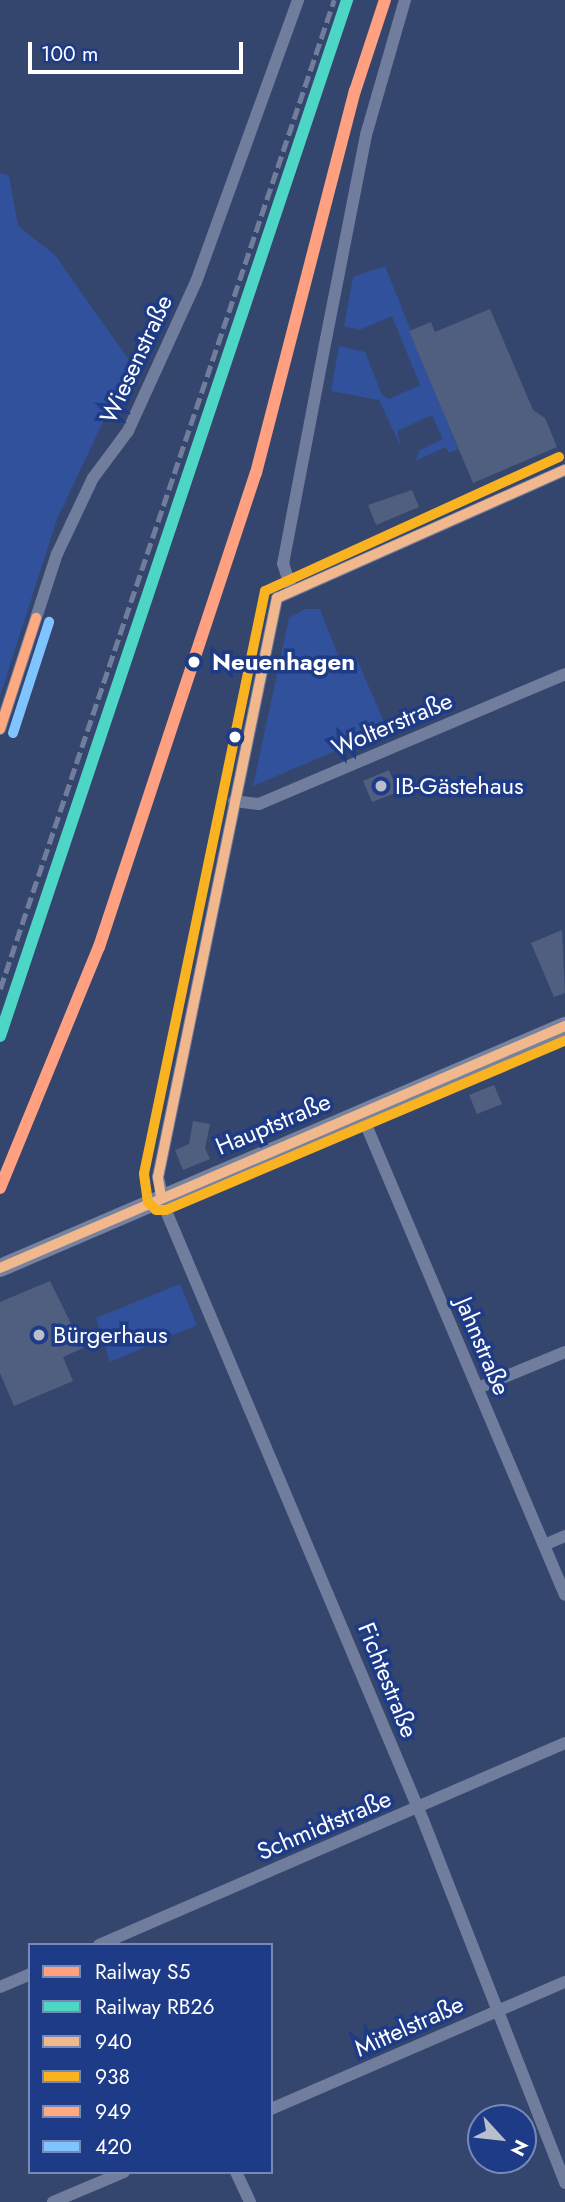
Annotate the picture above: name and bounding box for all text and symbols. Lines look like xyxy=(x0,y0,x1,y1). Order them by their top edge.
scale bar xyxy=(32,28,247,72)
text: 100 m xyxy=(41,39,98,69)
street label: Wiesenstraße xyxy=(94,290,178,428)
place label: Neuenhagen xyxy=(212,648,355,676)
marker: Neuenhagen xyxy=(182,650,206,674)
street label: Wolterstraße xyxy=(327,686,457,762)
unlabelled marker xyxy=(228,730,242,744)
place label: IB-Gästehaus xyxy=(395,772,524,800)
marker: IB-Gästehaus xyxy=(373,778,389,794)
street label: Hauptstraße xyxy=(211,1087,335,1161)
street label: Jahnstraße xyxy=(449,1293,517,1399)
place label: Bürgerhaus xyxy=(53,1321,168,1349)
marker: Bürgerhaus xyxy=(31,1327,47,1343)
street label: Fichtestraße xyxy=(352,1618,424,1742)
street label: Schmidtstraße xyxy=(253,1784,395,1866)
legend xyxy=(28,1943,273,2174)
text: Railway S5 xyxy=(95,1957,190,1987)
street label: Mittelstraße xyxy=(350,1989,468,2063)
text: Railway RB26 xyxy=(95,1992,215,2022)
text: 940 xyxy=(95,2027,132,2057)
text: 938 xyxy=(95,2062,130,2092)
text: 949 xyxy=(95,2097,131,2127)
north arrow xyxy=(467,2104,537,2174)
text: 420 xyxy=(95,2132,132,2162)
text: N xyxy=(504,2135,535,2161)

